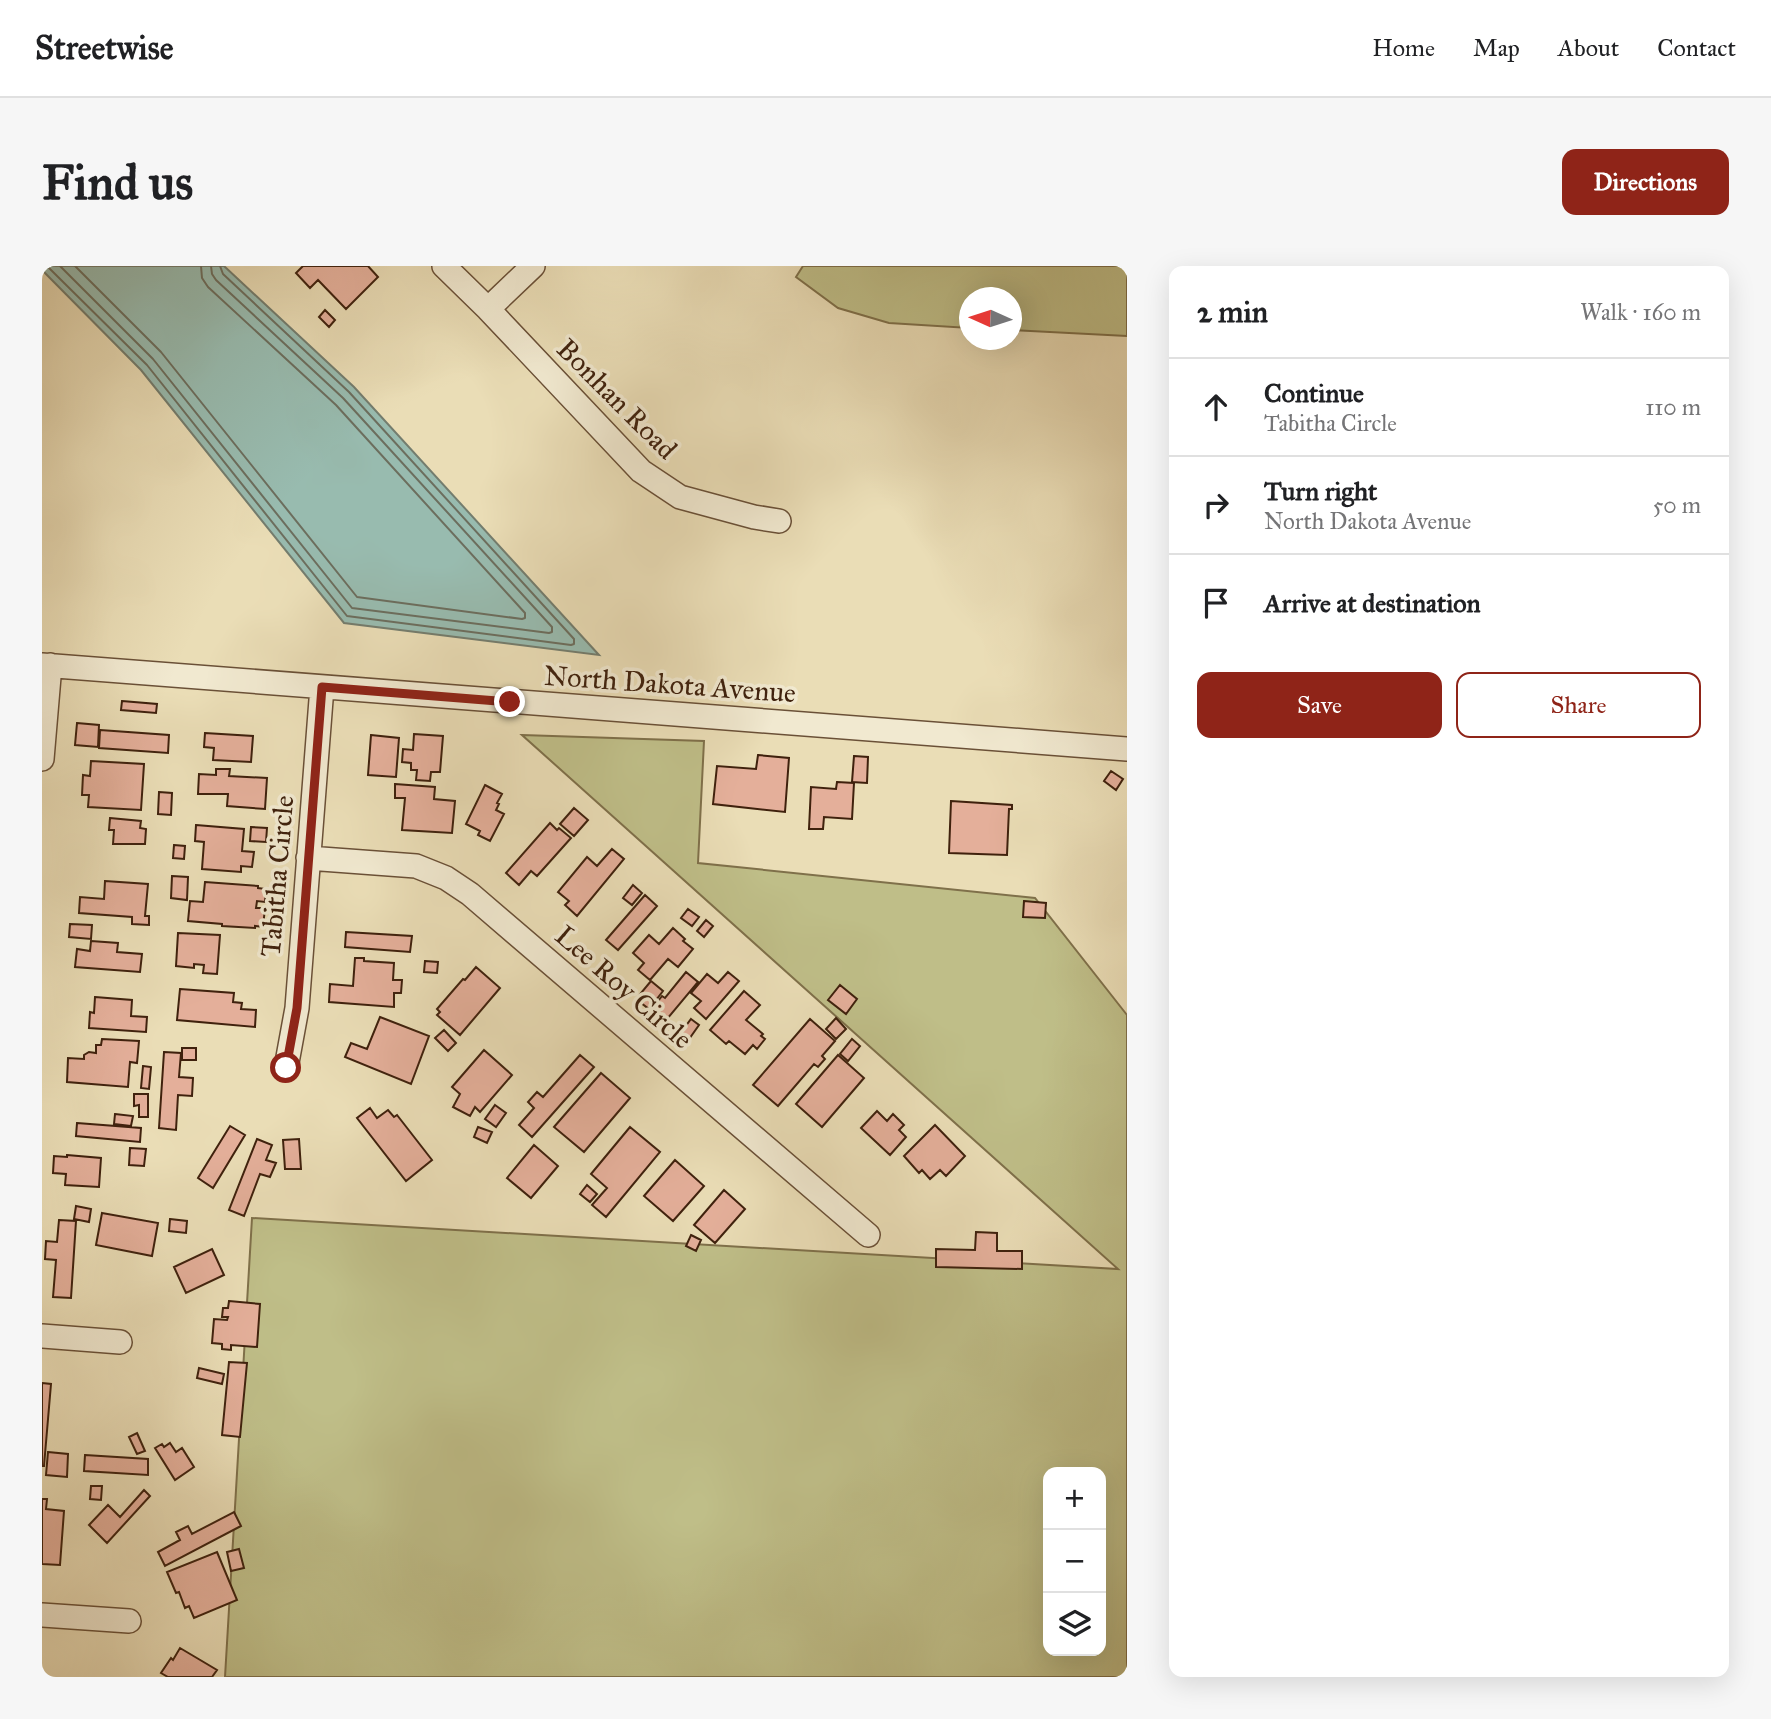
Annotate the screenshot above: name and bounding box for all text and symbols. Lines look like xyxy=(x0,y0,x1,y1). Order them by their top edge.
text: Streetwise xyxy=(35,28,173,68)
text: Home xyxy=(1372,33,1435,63)
text: Map xyxy=(1473,33,1520,63)
text: About xyxy=(1558,33,1619,63)
text: Contact xyxy=(1657,33,1736,63)
button: Directions xyxy=(1562,149,1729,215)
text: Find us xyxy=(42,153,193,212)
north arrow xyxy=(959,287,1022,350)
text: 2 min xyxy=(1197,294,1268,330)
text: Walk · 160 m xyxy=(1580,298,1701,326)
street label: Bonhan Road xyxy=(549,331,685,467)
text: Continue xyxy=(1264,377,1364,409)
icon: ahead xyxy=(1197,388,1235,426)
text: 110 m xyxy=(1645,393,1701,421)
text: Tabitha Circle xyxy=(1264,409,1397,437)
text: Turn right xyxy=(1264,475,1377,507)
icon: right xyxy=(1197,486,1235,524)
text: 50 m xyxy=(1653,491,1701,519)
text: North Dakota Avenue xyxy=(1264,507,1471,535)
icon: arrive xyxy=(1197,584,1235,622)
text: Arrive at destination xyxy=(1264,587,1481,619)
street label: North Dakota Avenue xyxy=(543,658,797,710)
button: Save xyxy=(1197,672,1442,738)
button: Share xyxy=(1456,672,1701,738)
route end xyxy=(494,686,525,717)
street label: Tabitha Circle xyxy=(253,794,301,958)
street label: Lee Roy Circle xyxy=(548,918,700,1056)
route start xyxy=(270,1052,301,1083)
map controls xyxy=(1043,1467,1106,1656)
button: + xyxy=(1043,1467,1106,1530)
button: − xyxy=(1043,1530,1106,1593)
button: layers xyxy=(1043,1593,1106,1656)

